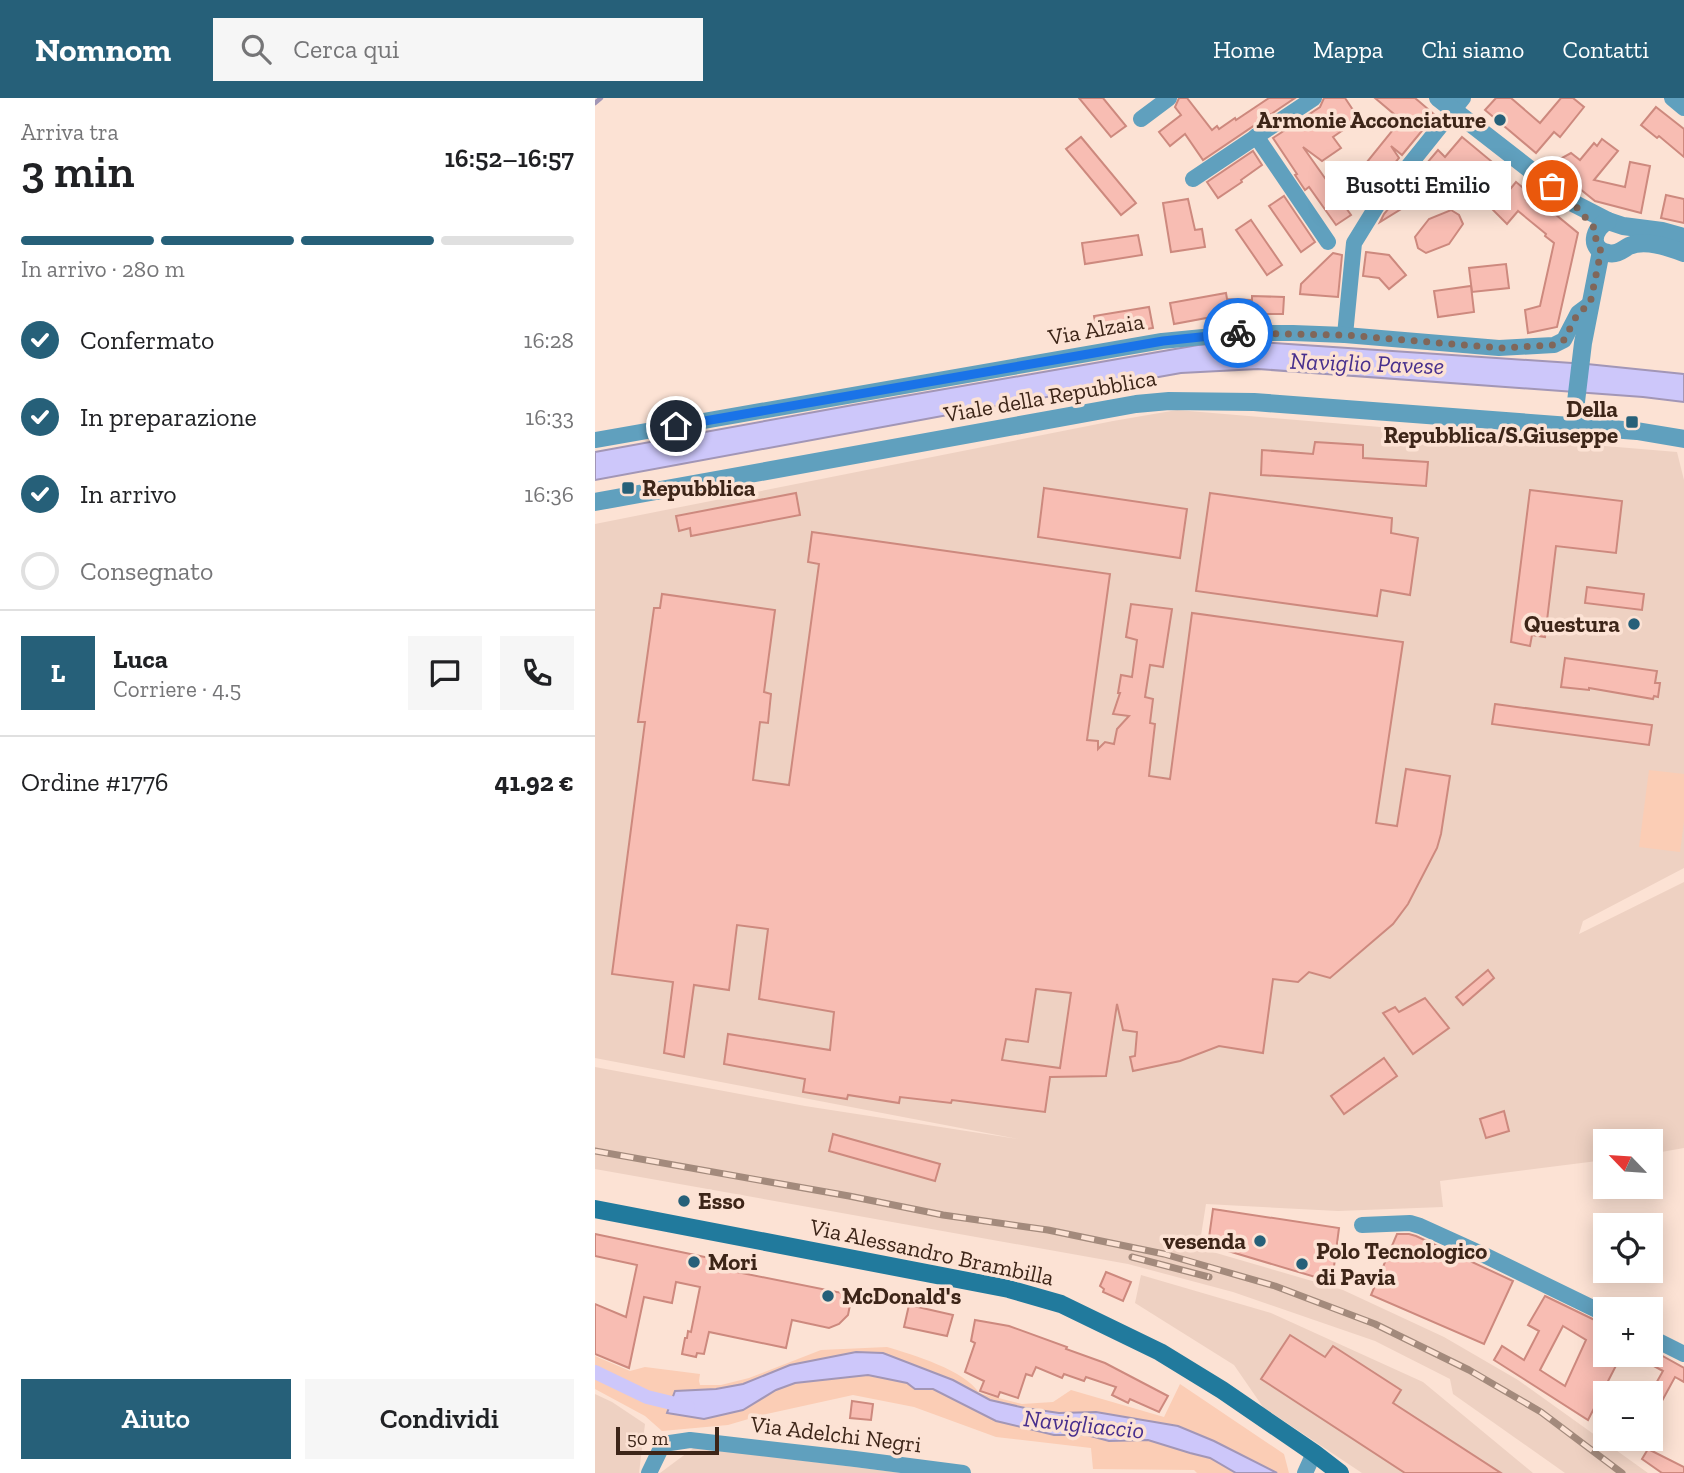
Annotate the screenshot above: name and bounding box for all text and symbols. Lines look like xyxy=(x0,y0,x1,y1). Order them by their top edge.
search box xyxy=(213,18,703,81)
text: Nomnom xyxy=(35,30,171,69)
icon: search xyxy=(237,30,275,68)
text: Cerca qui xyxy=(293,33,399,65)
text: Home xyxy=(1213,35,1275,64)
text: Mappa xyxy=(1313,35,1383,64)
text: Chi siamo xyxy=(1421,35,1524,64)
text: Contatti xyxy=(1562,35,1649,64)
place label: Armonie Acconciature xyxy=(1257,106,1486,134)
marker: Armonie Acconciature xyxy=(1492,112,1508,128)
text: Arriva tra xyxy=(21,118,119,146)
text: 16:52–16:57 xyxy=(445,142,574,174)
text: 3 min xyxy=(21,144,134,199)
pin xyxy=(1522,156,1582,216)
callout: Busotti Emilio xyxy=(1325,162,1510,210)
icon: bag xyxy=(1533,167,1571,205)
text: Busotti Emilio xyxy=(1346,171,1490,199)
text: In arrivo · 280 m xyxy=(21,255,185,283)
courier xyxy=(1203,298,1273,368)
street label: Via Alzaia xyxy=(1045,307,1146,351)
icon: bike xyxy=(1219,314,1257,352)
icon: check xyxy=(21,321,59,359)
text: Confermato xyxy=(80,324,214,356)
text: 16:28 xyxy=(524,326,574,354)
water label: Naviglio Pavese xyxy=(1289,346,1445,380)
street label: Viale della Repubblica xyxy=(941,364,1158,429)
place label: Della Repubblica/S.Giuseppe xyxy=(1384,395,1618,449)
pin xyxy=(646,396,706,456)
icon: check xyxy=(21,398,59,436)
text: In preparazione xyxy=(80,401,257,433)
text: 16:33 xyxy=(525,403,574,431)
icon: home xyxy=(657,407,695,445)
marker: Della Repubblica/S.Giuseppe xyxy=(1624,414,1640,430)
place label: Repubblica xyxy=(642,474,756,502)
icon: check xyxy=(21,475,59,513)
text: In arrivo xyxy=(80,478,177,510)
text: 16:36 xyxy=(524,480,574,508)
marker: Repubblica xyxy=(620,480,636,496)
text: Consegnato xyxy=(80,555,213,587)
place label: Questura xyxy=(1524,610,1620,638)
marker: Questura xyxy=(1626,616,1642,632)
button: chat xyxy=(408,636,482,710)
button: phone xyxy=(500,636,574,710)
text: Luca xyxy=(113,643,168,675)
text: L xyxy=(51,657,65,689)
text: Corriere · 4.5 xyxy=(113,675,241,703)
text: Ordine #1776 xyxy=(21,766,169,798)
text: 41.92 € xyxy=(495,766,574,798)
north arrow xyxy=(1593,1129,1663,1199)
map controls xyxy=(1593,1129,1663,1451)
place label: Esso xyxy=(698,1187,745,1215)
marker: Esso xyxy=(676,1193,692,1209)
street label: Via Alessandro Brambilla xyxy=(806,1212,1057,1292)
button: locate xyxy=(1593,1213,1663,1283)
place label: vesenda xyxy=(1163,1227,1246,1255)
marker: vesenda xyxy=(1252,1233,1268,1249)
place label: Polo Tecnologico di Pavia xyxy=(1316,1237,1487,1291)
place label: Mori xyxy=(708,1248,757,1276)
marker: Mori xyxy=(686,1254,702,1270)
marker: Polo Tecnologico di Pavia xyxy=(1294,1256,1310,1272)
place label: McDonald's xyxy=(842,1282,961,1310)
marker: McDonald's xyxy=(820,1288,836,1304)
button: + xyxy=(1593,1297,1663,1367)
button: Aiuto xyxy=(21,1379,291,1459)
button: Condividi xyxy=(305,1379,574,1459)
button: − xyxy=(1593,1381,1663,1451)
water label: Navigliaccio xyxy=(1022,1403,1146,1445)
street label: Via Adelchi Negri xyxy=(748,1410,923,1458)
scale bar xyxy=(616,1424,719,1456)
text: 50 m xyxy=(627,1427,668,1450)

